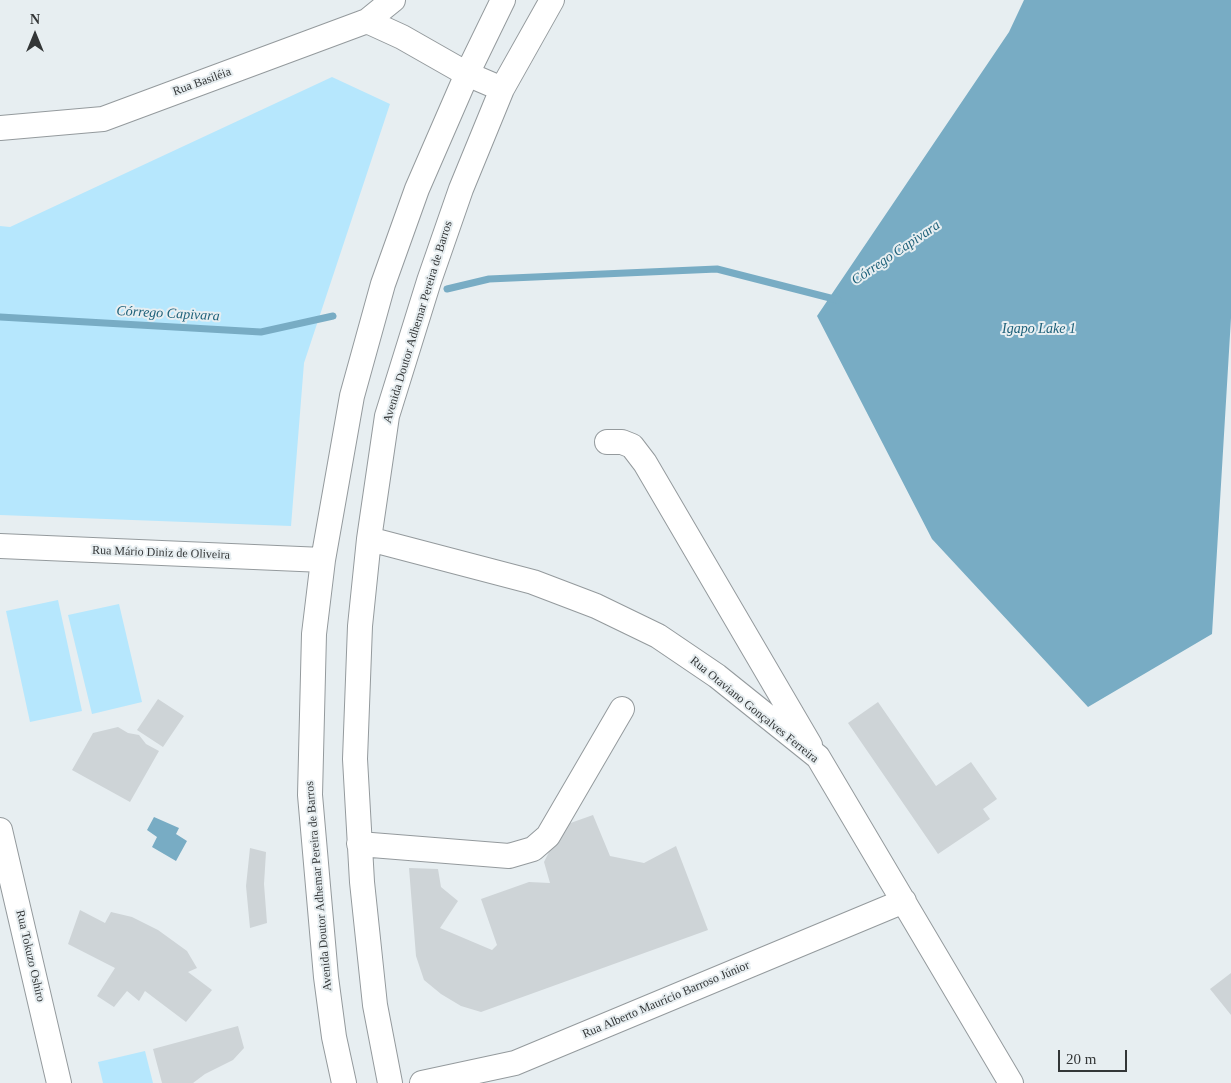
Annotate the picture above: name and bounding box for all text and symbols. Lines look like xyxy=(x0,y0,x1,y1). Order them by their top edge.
north arrow xyxy=(10,10,60,60)
text: N xyxy=(30,12,40,27)
street label: Rua Basiléia xyxy=(171,65,233,99)
water label: Córrego Capivara xyxy=(848,217,944,289)
street label: Avenida Doutor Adhemar Pereira de Barros xyxy=(380,219,456,425)
water label: Córrego Capivara xyxy=(116,303,220,325)
water label: Igapo Lake 1 xyxy=(1002,321,1076,337)
street label: Rua Mário Diniz de Oliveira xyxy=(92,543,230,563)
street label: Rua Otaviano Gonçalves Ferreira xyxy=(687,654,821,766)
street label: Avenida Doutor Adhemar Pereira de Barros xyxy=(303,780,335,992)
street label: Rua Tokuzo Oshiro xyxy=(12,909,48,1003)
street label: Rua Alberto Maurício Barroso Júnior xyxy=(580,958,752,1042)
scale bar xyxy=(1061,1040,1130,1072)
text: 20 m xyxy=(1066,1051,1096,1067)

